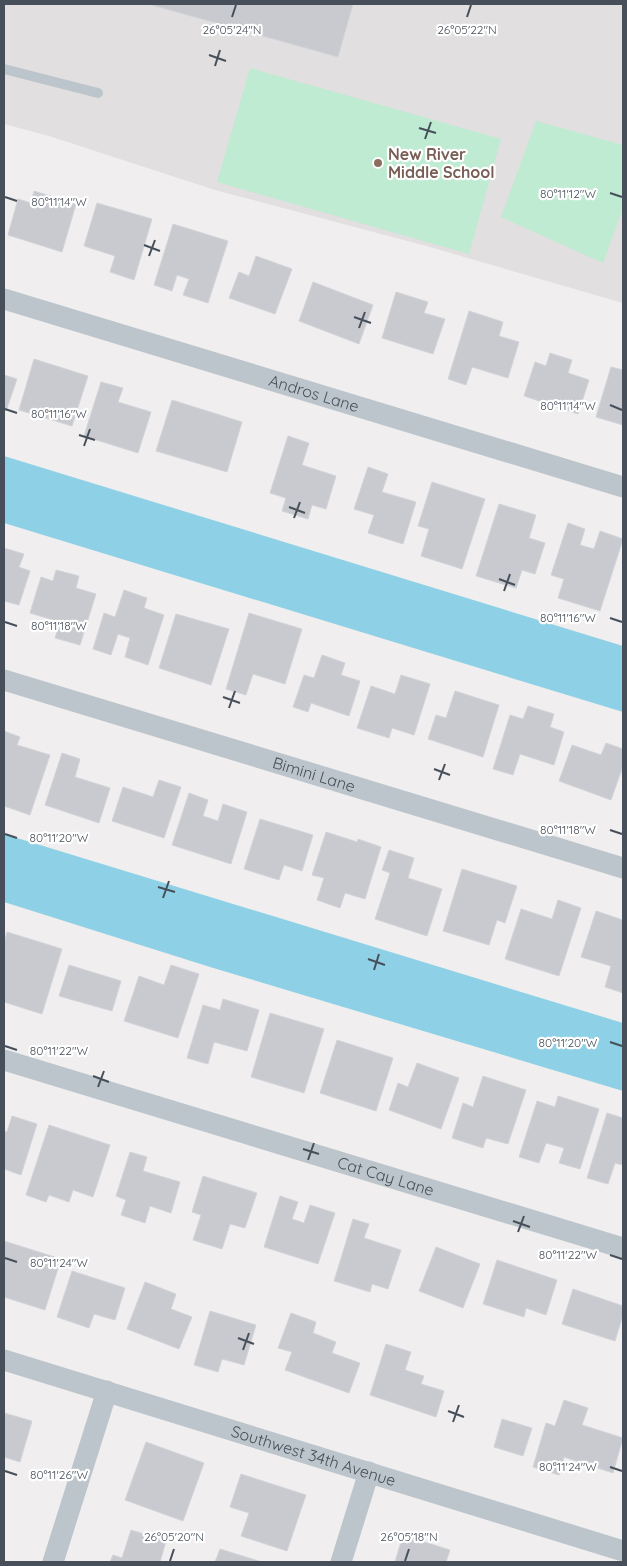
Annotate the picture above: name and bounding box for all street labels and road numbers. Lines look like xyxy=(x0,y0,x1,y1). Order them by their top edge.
street label: Andros Lane xyxy=(267,370,362,416)
street label: Bimini Lane xyxy=(270,752,358,796)
street label: Cat Cay Lane xyxy=(335,1152,437,1200)
street label: Southwest 34th Avenue xyxy=(229,1421,398,1490)

